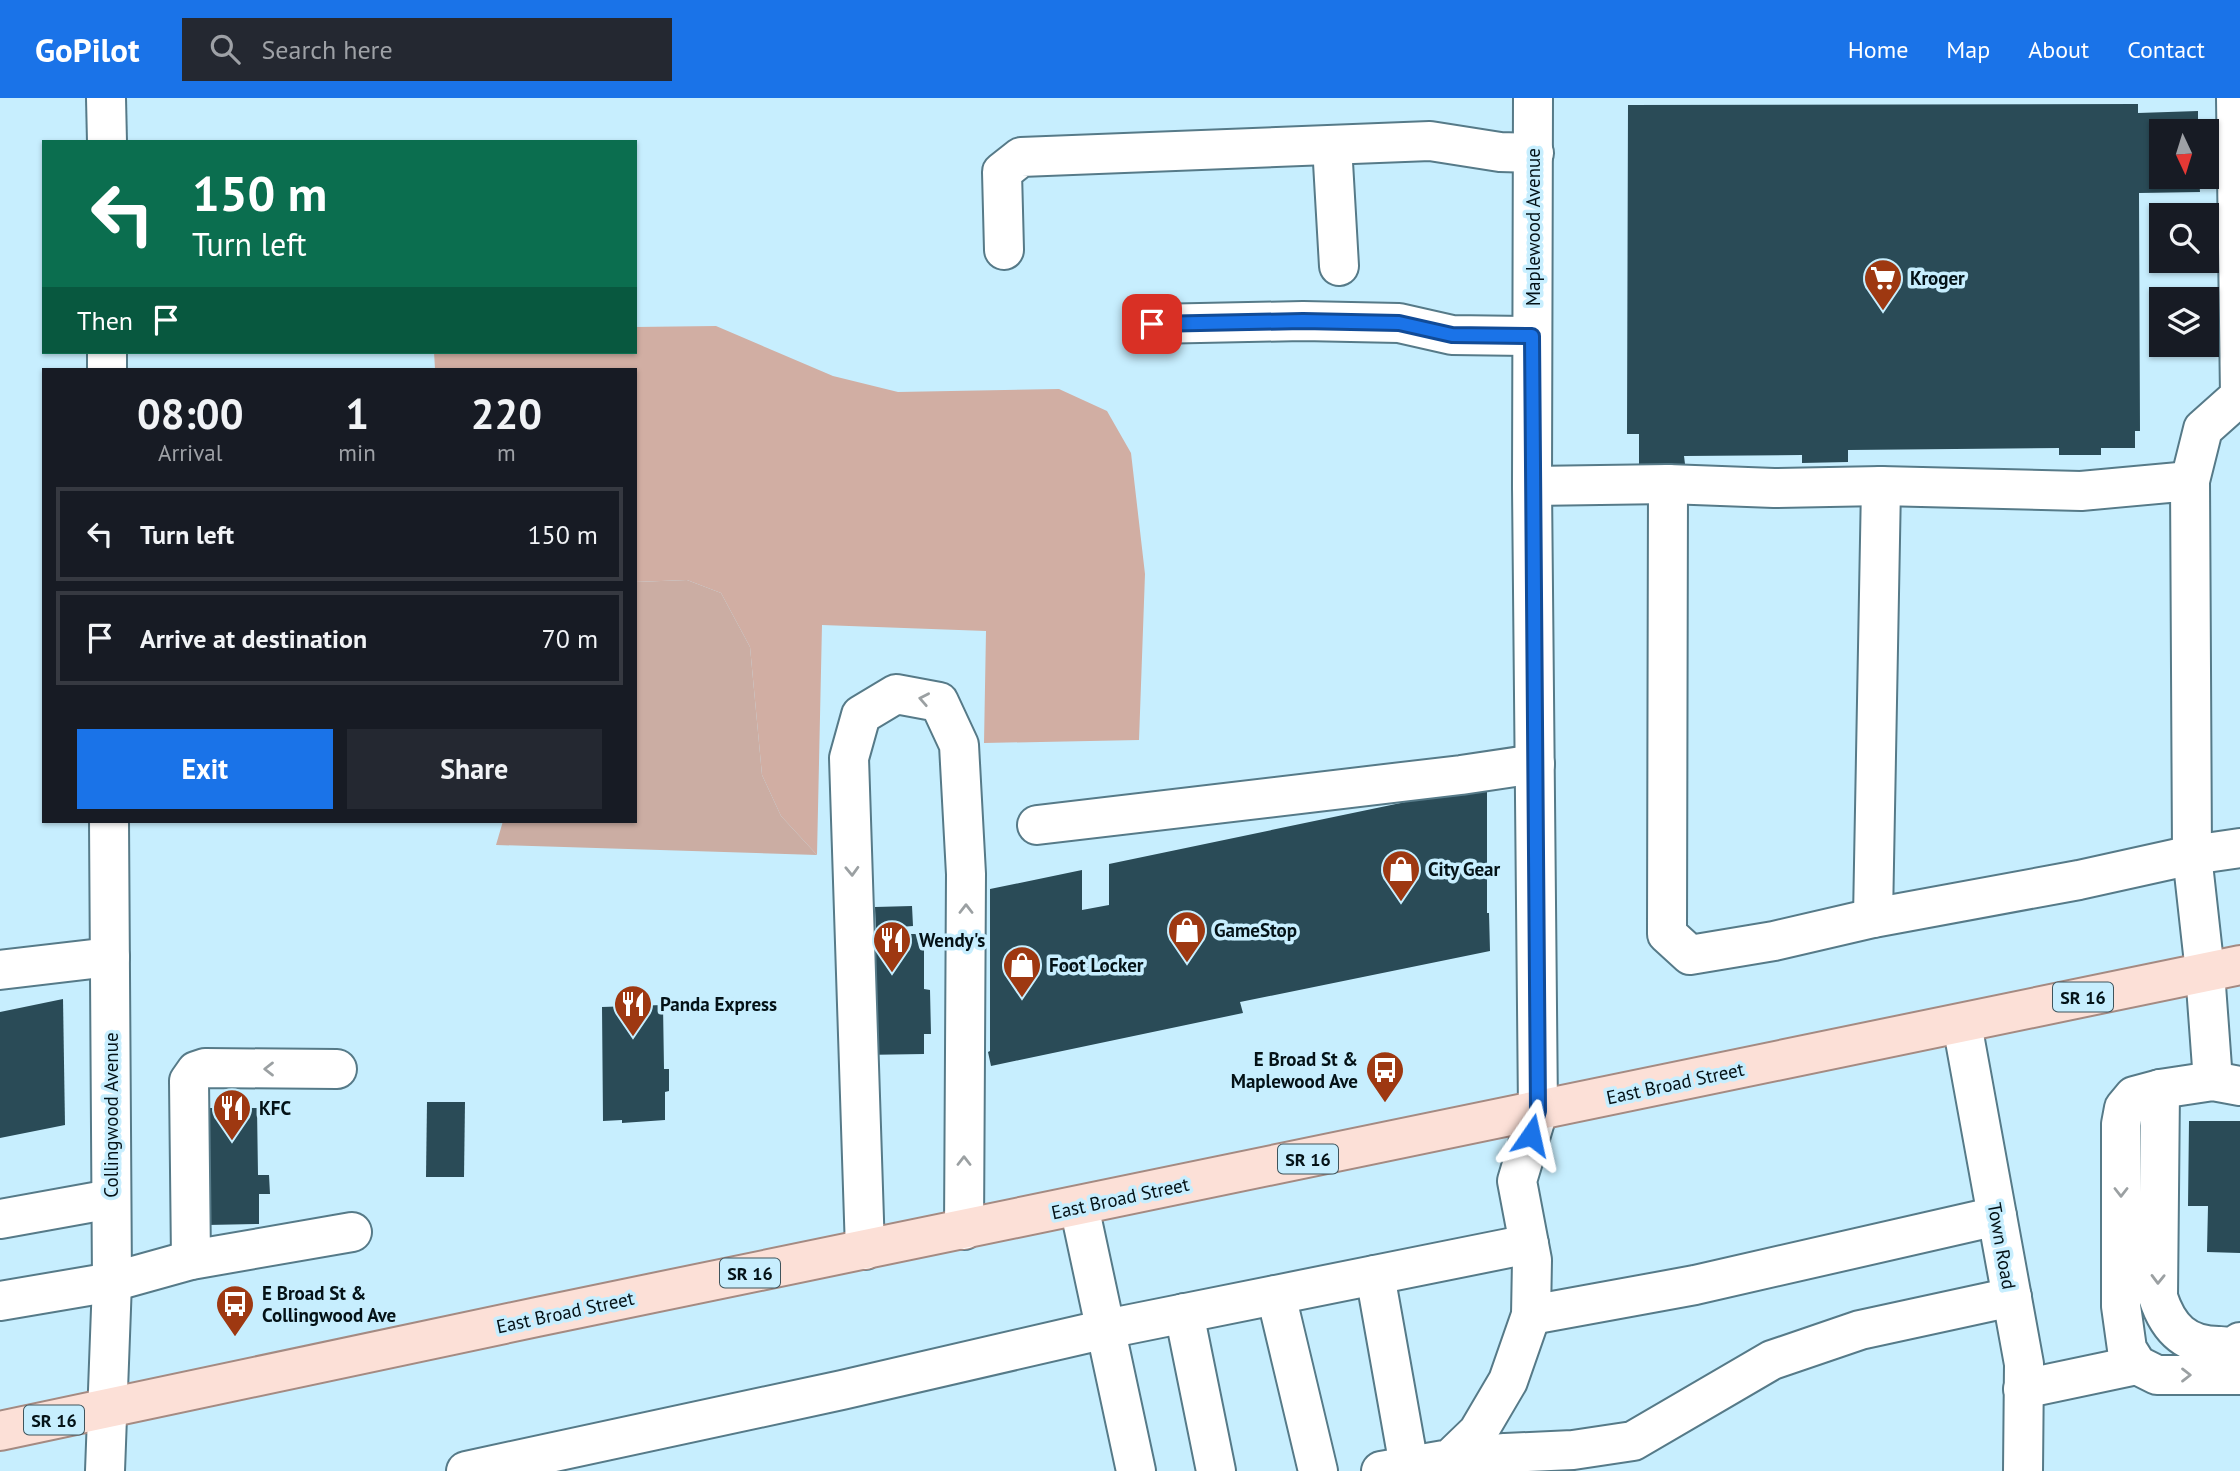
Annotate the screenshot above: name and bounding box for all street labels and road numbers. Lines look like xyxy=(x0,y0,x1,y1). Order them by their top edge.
street label: Maplewood Avenue xyxy=(1521,148,1545,306)
road number: SR 16 xyxy=(2053,982,2113,1012)
street label: Collingwood Avenue xyxy=(99,1032,123,1198)
street label: East Broad Street xyxy=(1604,1057,1747,1109)
road number: SR 16 xyxy=(1278,1144,1338,1174)
street label: East Broad Street xyxy=(1049,1172,1192,1224)
street label: Town Road xyxy=(1983,1201,2021,1291)
road number: SR 16 xyxy=(720,1258,780,1288)
street label: East Broad Street xyxy=(494,1286,637,1338)
road number: SR 16 xyxy=(24,1406,84,1434)

